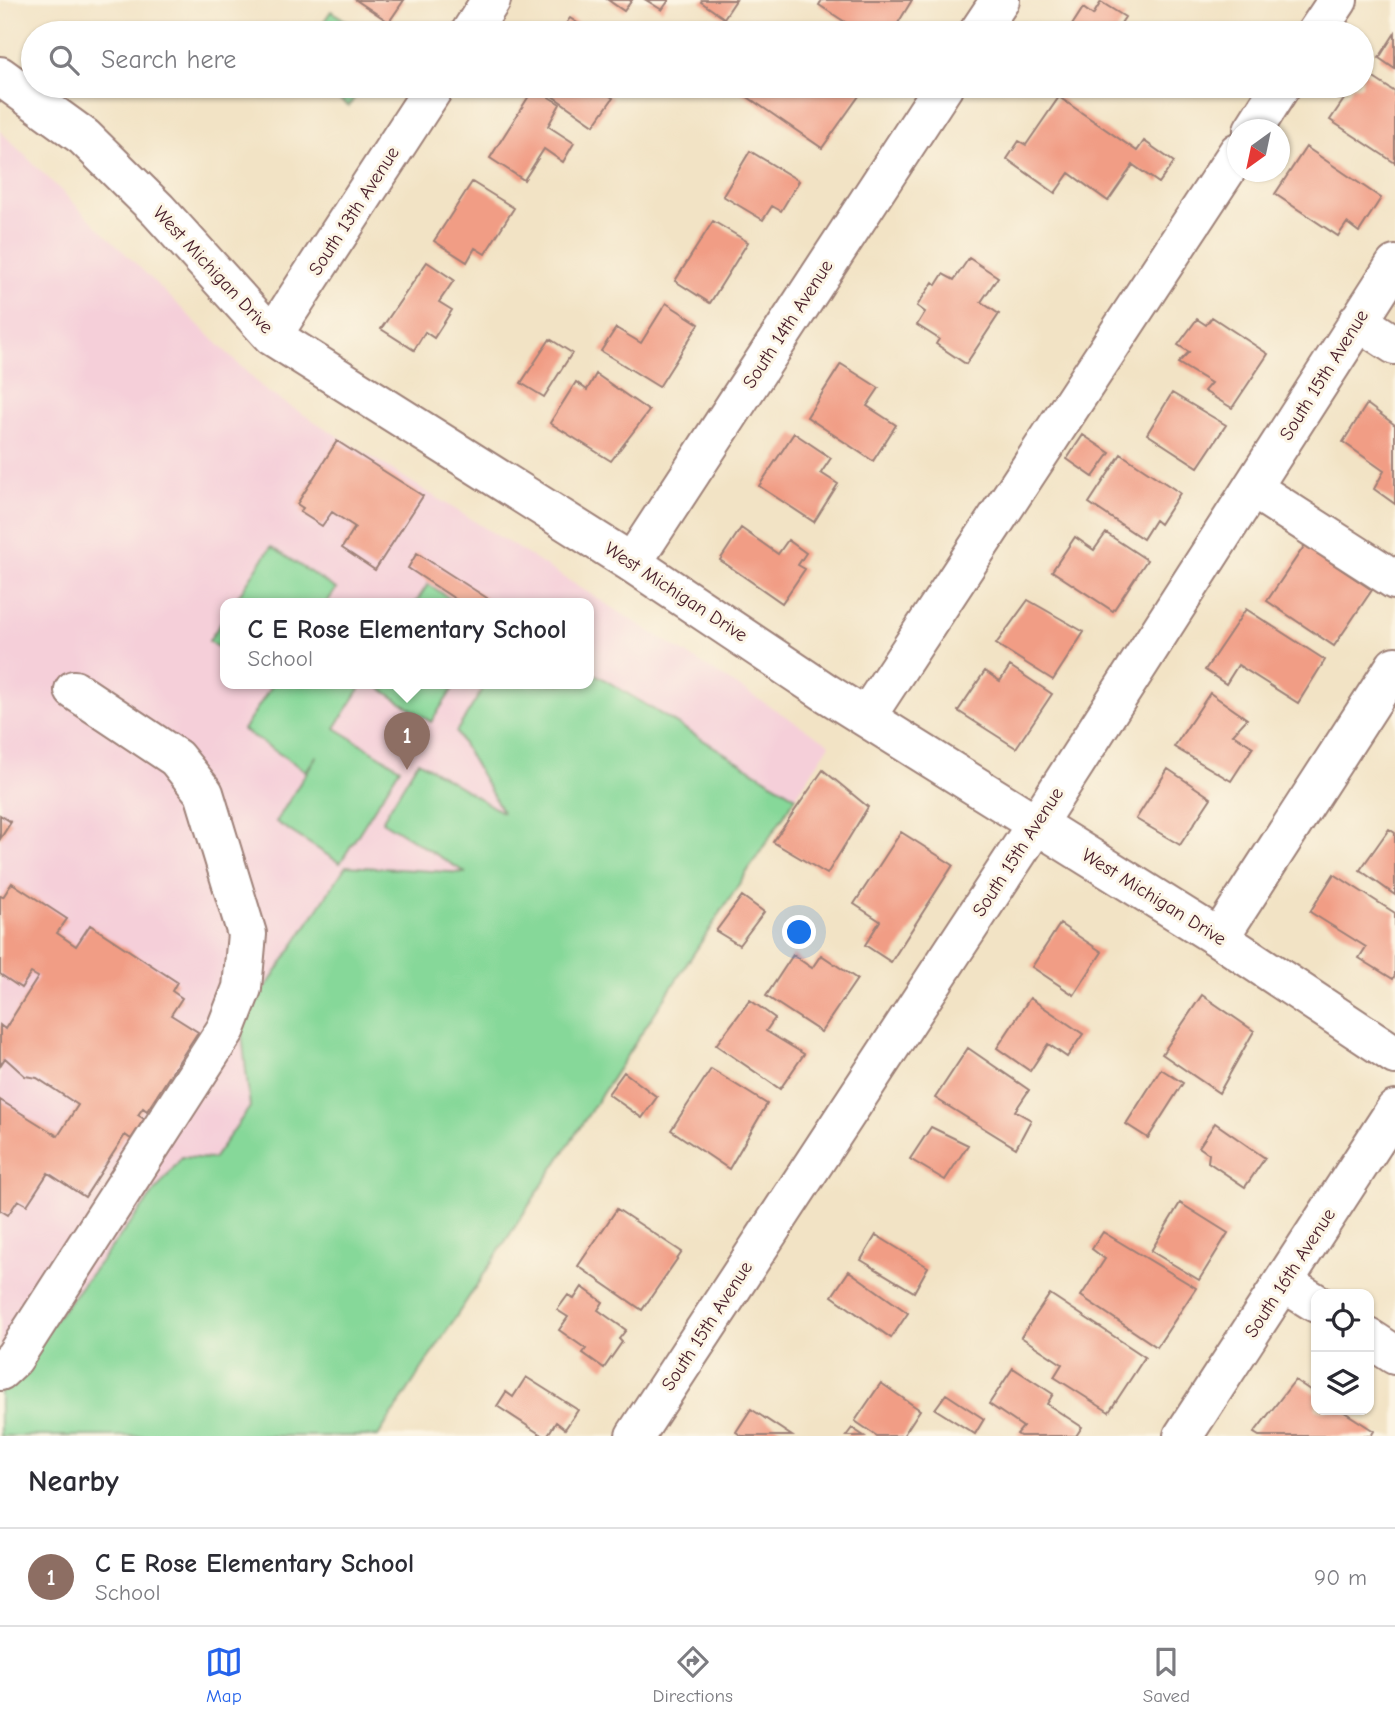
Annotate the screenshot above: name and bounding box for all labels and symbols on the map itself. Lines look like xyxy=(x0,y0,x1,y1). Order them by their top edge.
north arrow xyxy=(1227,119,1290,182)
street label: South 13th Avenue xyxy=(304,142,404,280)
street label: West Michigan Drive xyxy=(148,202,278,338)
street label: South 14th Avenue xyxy=(738,256,838,392)
street label: South 15th Avenue xyxy=(1275,306,1373,444)
street label: West Michigan Drive xyxy=(600,538,752,646)
pin: 1 xyxy=(384,712,430,770)
street label: South 15th Avenue xyxy=(968,783,1068,921)
street label: West Michigan Drive xyxy=(1078,844,1230,950)
your location xyxy=(782,915,816,949)
street label: South 16th Avenue xyxy=(1240,1204,1340,1342)
street label: South 15th Avenue xyxy=(657,1257,757,1395)

